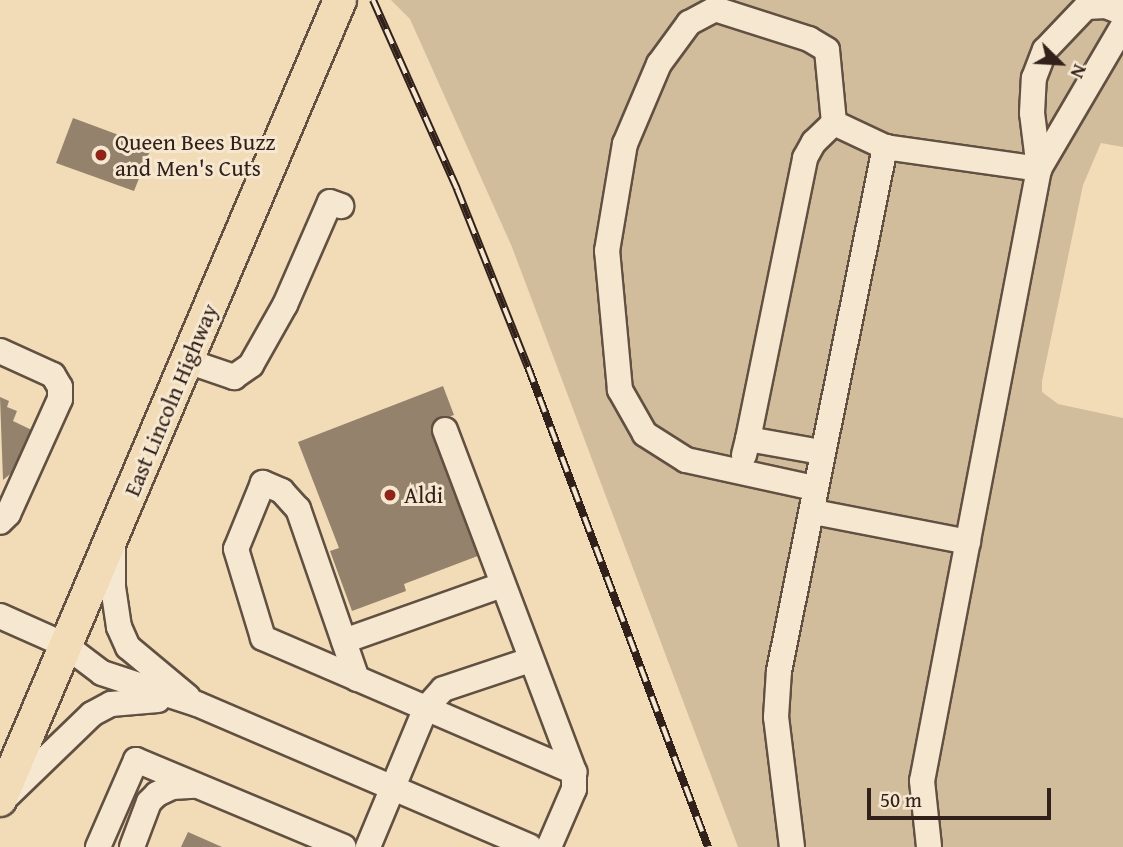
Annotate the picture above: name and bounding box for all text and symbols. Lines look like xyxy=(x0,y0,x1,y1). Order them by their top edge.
north arrow xyxy=(1025,28,1095,98)
text: N xyxy=(1064,60,1095,83)
place label: Queen Bees Buzz and Men's Cuts xyxy=(115,128,275,182)
marker: Queen Bees Buzz and Men's Cuts xyxy=(93,147,109,163)
street label: East Lincoln Highway xyxy=(118,300,224,500)
place label: Aldi xyxy=(404,481,443,509)
marker: Aldi xyxy=(382,487,398,503)
scale bar xyxy=(871,774,1055,818)
text: 50 m xyxy=(880,784,922,815)

